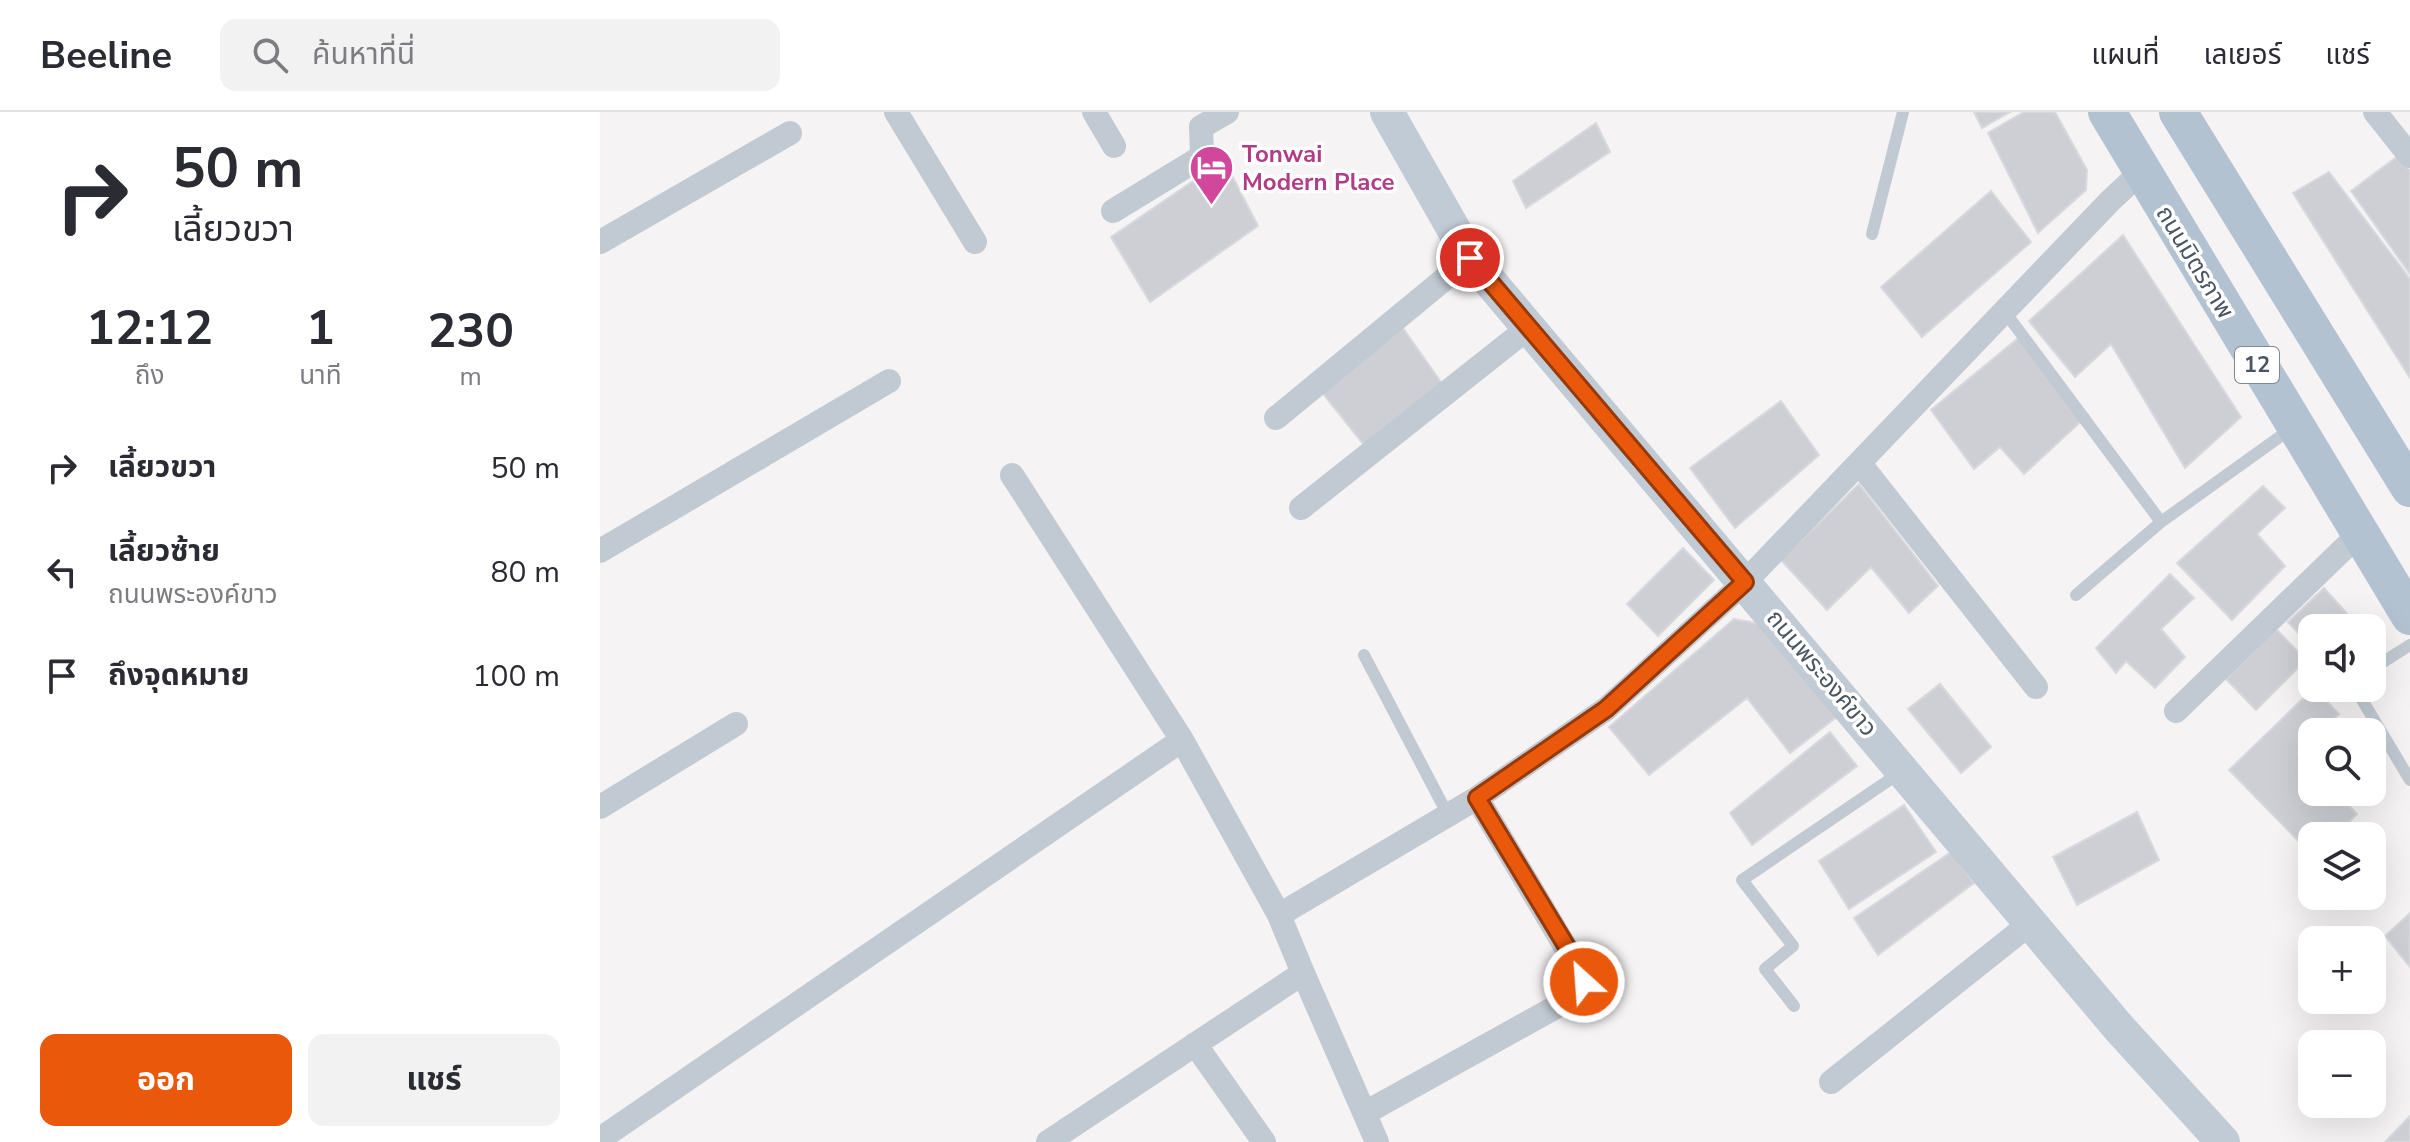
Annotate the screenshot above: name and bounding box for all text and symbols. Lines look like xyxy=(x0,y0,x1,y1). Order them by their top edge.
search box xyxy=(220,19,780,91)
text: Beeline xyxy=(40,30,172,81)
icon: search xyxy=(248,33,292,77)
text: ค้นหาที่นี่ xyxy=(312,34,415,75)
text: แผนที่ xyxy=(2091,36,2160,74)
text: เลเยอร์ xyxy=(2204,36,2281,74)
text: แชร์ xyxy=(2325,36,2370,74)
text: 50 m xyxy=(172,130,303,207)
place label: Tonwai Modern Place xyxy=(1242,138,1395,198)
icon: right xyxy=(40,144,144,248)
hotel icon: Tonwai Modern Place xyxy=(1187,144,1235,207)
street label: ถนนมิตรภาพ xyxy=(2149,200,2241,324)
text: เลี้ยวขวา xyxy=(172,205,294,254)
pin xyxy=(1436,224,1504,292)
icon: arrive xyxy=(1448,236,1492,280)
text: 12:12 xyxy=(86,295,213,361)
text: 1 xyxy=(306,295,335,361)
text: 230 xyxy=(428,298,514,364)
road number: 12 xyxy=(2235,347,2279,383)
text: ถึง xyxy=(135,358,164,393)
text: นาที xyxy=(299,358,342,393)
text: m xyxy=(460,359,482,394)
icon: right xyxy=(40,446,84,490)
text: เลี้ยวขวา xyxy=(108,447,216,488)
text: 50 m xyxy=(491,448,560,489)
text: เลี้ยวซ้าย xyxy=(108,531,220,572)
icon: left xyxy=(40,550,84,594)
text: 80 m xyxy=(491,552,560,593)
text: ถนนพระองค์ขาว xyxy=(108,577,278,612)
street label: ถนนพระองค์ขาว xyxy=(1759,603,1885,743)
map controls xyxy=(2298,614,2386,1118)
button: sound xyxy=(2298,614,2386,702)
icon: arrive xyxy=(40,654,84,698)
text: ถึงจุดหมาย xyxy=(108,655,249,696)
text: 100 m xyxy=(473,656,560,697)
button: search xyxy=(2298,718,2386,806)
button: layers xyxy=(2298,822,2386,910)
button: + xyxy=(2298,926,2386,1014)
position arrow xyxy=(1542,940,1626,1024)
button: − xyxy=(2298,1030,2386,1118)
button: ออก xyxy=(40,1034,292,1126)
button: แชร์ xyxy=(308,1034,560,1126)

